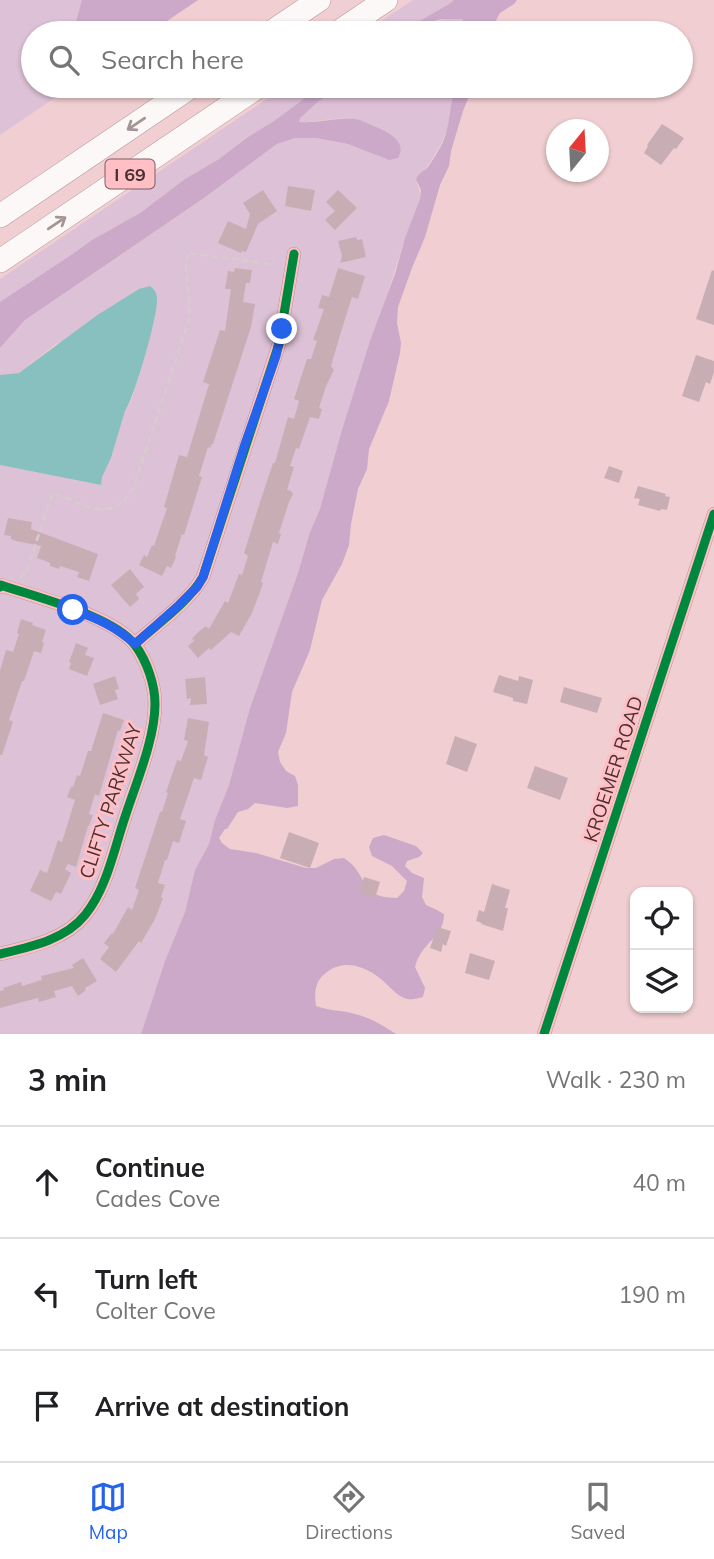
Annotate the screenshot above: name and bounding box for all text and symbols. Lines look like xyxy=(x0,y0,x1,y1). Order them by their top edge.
search box xyxy=(21,21,693,98)
icon: search xyxy=(45,41,83,79)
text: Search here xyxy=(101,43,244,76)
one-way arrow xyxy=(127,117,146,131)
north arrow xyxy=(546,119,609,182)
road number: I 69 xyxy=(106,160,154,188)
one-way arrow xyxy=(46,216,66,230)
route end xyxy=(266,313,297,344)
route start xyxy=(57,594,88,625)
street label: KROEMER ROAD xyxy=(578,693,648,845)
street label: CLIFTY PARKWAY xyxy=(74,720,146,881)
map controls xyxy=(630,887,693,1013)
button: locate xyxy=(630,887,693,950)
button: layers xyxy=(630,950,693,1013)
text: 3 min xyxy=(28,1061,107,1099)
text: Walk · 230 m xyxy=(546,1065,686,1094)
text: Continue xyxy=(95,1151,205,1184)
icon: ahead xyxy=(28,1163,66,1201)
text: 40 m xyxy=(632,1168,686,1197)
text: Cades Cove xyxy=(95,1184,220,1213)
text: Turn left xyxy=(95,1263,197,1296)
icon: left xyxy=(28,1275,66,1313)
text: 190 m xyxy=(618,1280,686,1309)
text: Colter Cove xyxy=(95,1296,216,1325)
icon: arrive xyxy=(28,1387,66,1425)
text: Arrive at destination xyxy=(95,1390,350,1423)
tab: Map xyxy=(89,1478,128,1544)
tab: Directions xyxy=(305,1478,393,1544)
tab: Saved xyxy=(570,1478,625,1544)

